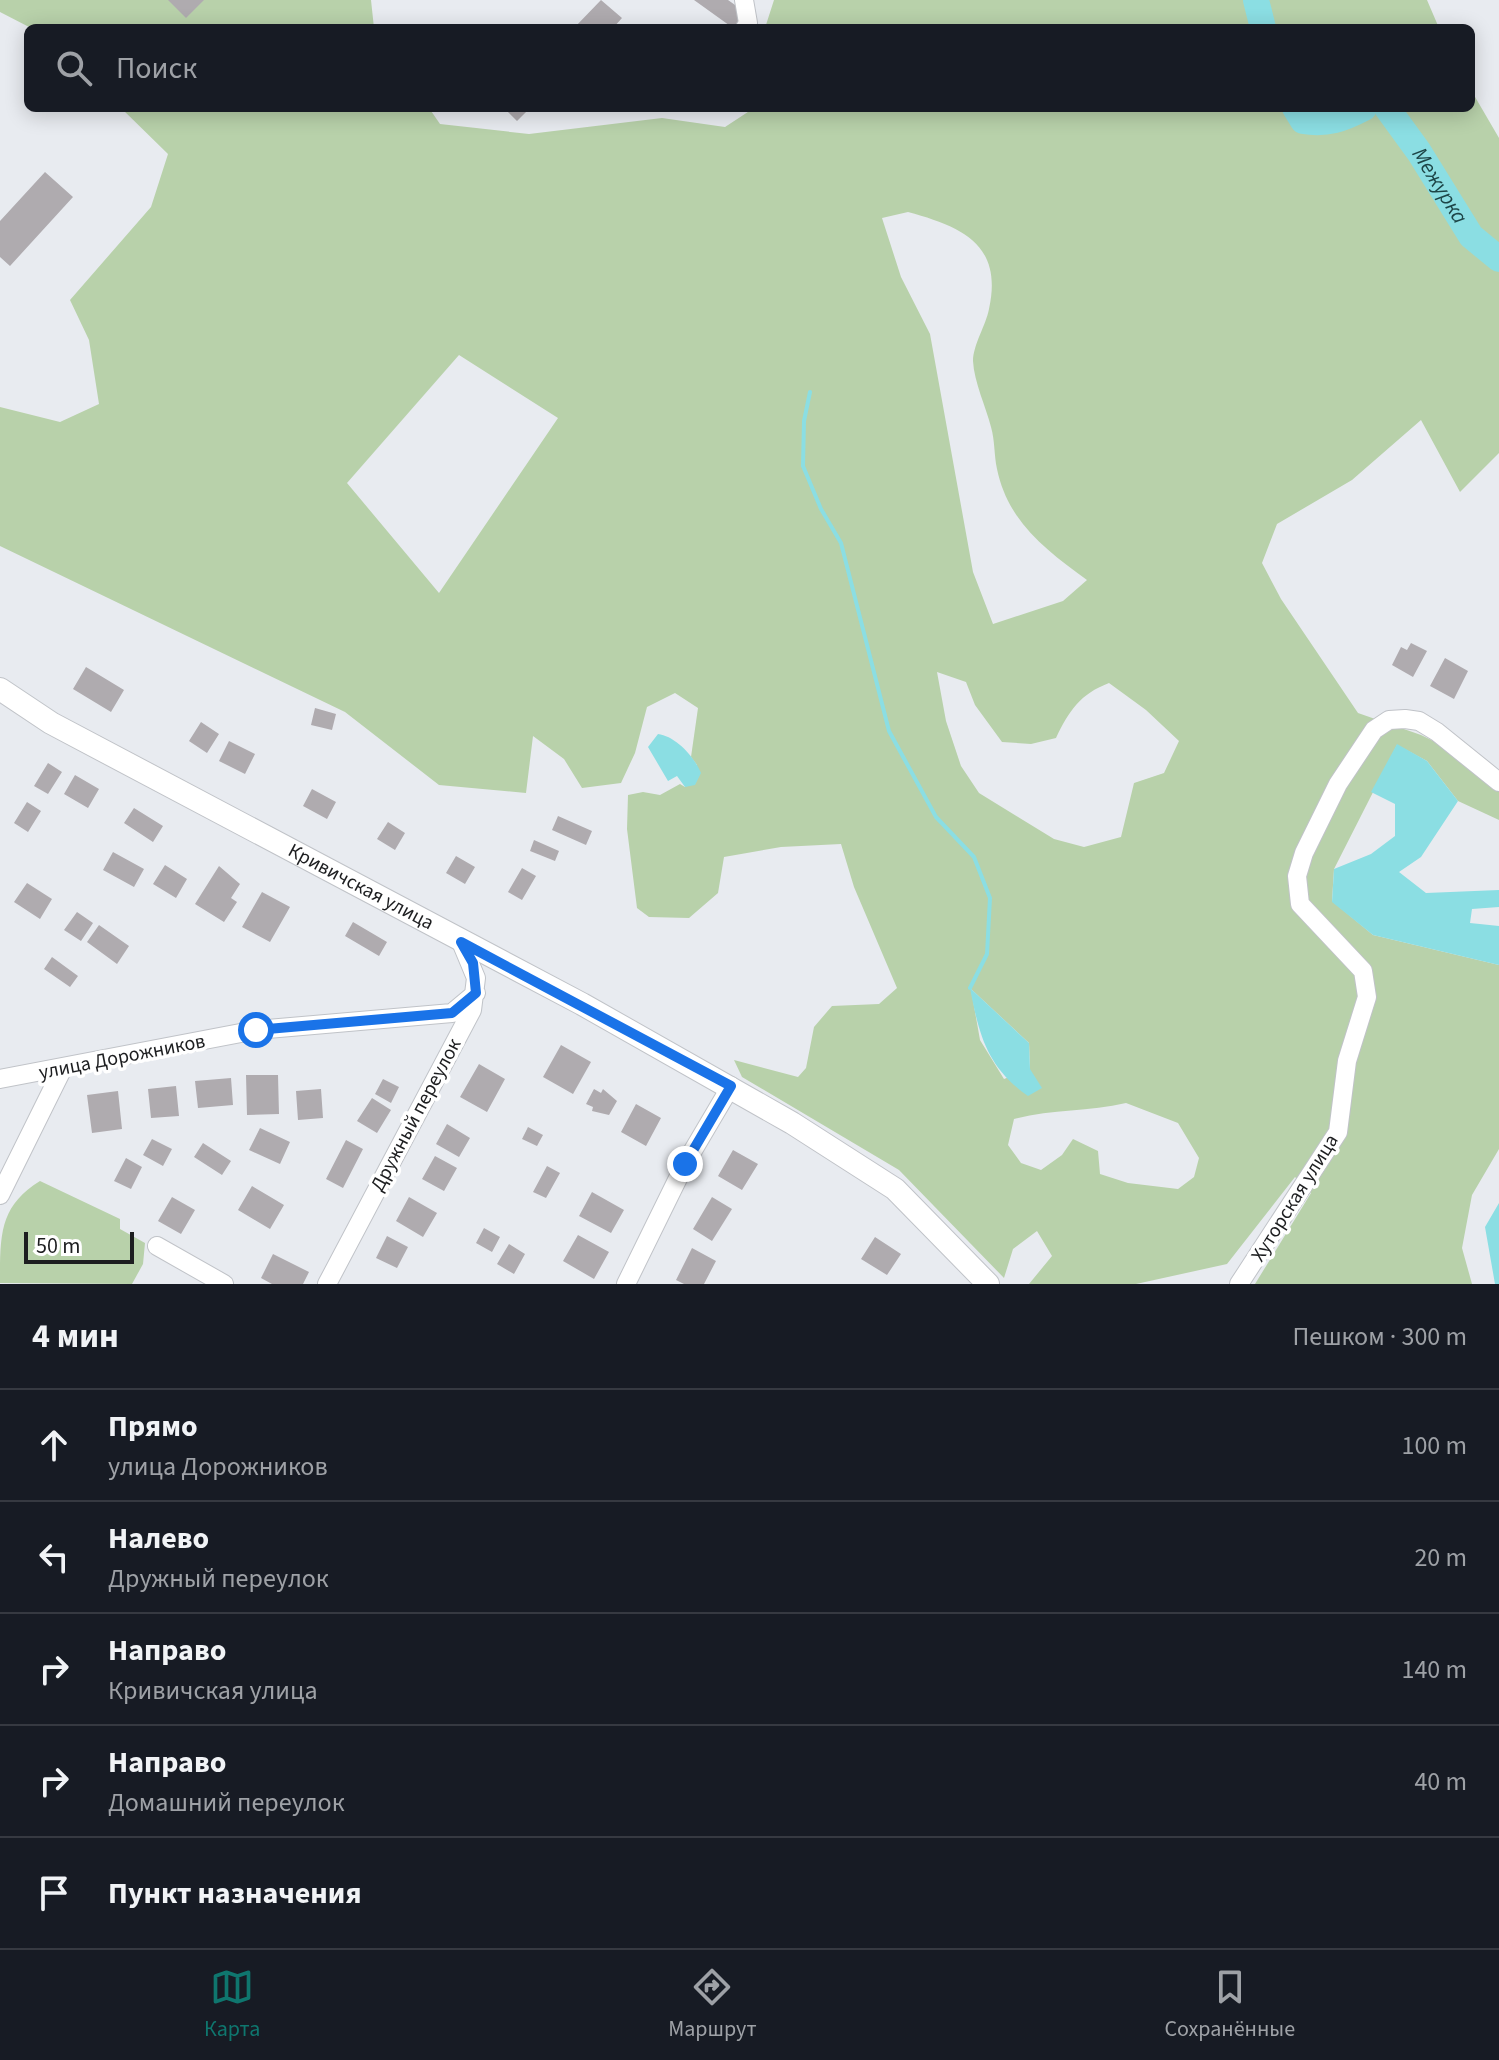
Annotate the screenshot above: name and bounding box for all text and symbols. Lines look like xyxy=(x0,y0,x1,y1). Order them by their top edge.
search box xyxy=(24,24,1475,112)
icon: search xyxy=(52,46,96,90)
text: Поиск xyxy=(116,47,197,90)
water label: Межурка xyxy=(1404,141,1476,230)
street label: Кривичская улица xyxy=(283,837,439,937)
route start xyxy=(238,1012,274,1048)
street label: улица Дорожников xyxy=(36,1027,208,1087)
street label: Дружный переулок xyxy=(364,1033,468,1197)
street label: Хуторская улица xyxy=(1245,1129,1345,1267)
route end xyxy=(667,1146,703,1182)
scale bar xyxy=(24,1228,134,1264)
text: 50 m xyxy=(36,1230,81,1262)
text: 4 мин xyxy=(32,1312,119,1361)
text: Пешком · 300 m xyxy=(1292,1318,1467,1355)
text: Прямо xyxy=(108,1405,198,1448)
icon: ahead xyxy=(32,1423,76,1467)
text: 100 m xyxy=(1401,1427,1467,1464)
text: улица Дорожников xyxy=(108,1448,328,1485)
text: Налево xyxy=(108,1517,209,1560)
icon: left xyxy=(32,1535,76,1579)
text: 20 m xyxy=(1414,1539,1467,1576)
text: Дружный переулок xyxy=(108,1560,329,1597)
text: Направо xyxy=(108,1629,226,1672)
icon: right xyxy=(32,1647,76,1691)
text: 140 m xyxy=(1401,1651,1467,1688)
text: Кривичская улица xyxy=(108,1672,318,1709)
text: Направо xyxy=(108,1741,226,1784)
icon: right xyxy=(32,1759,76,1803)
text: 40 m xyxy=(1414,1763,1467,1800)
text: Домашний переулок xyxy=(108,1784,345,1821)
icon: arrive xyxy=(32,1871,76,1915)
text: Пункт назначения xyxy=(108,1872,362,1915)
tab: Карта xyxy=(204,1965,260,2045)
tab: Маршрут xyxy=(668,1965,757,2045)
tab: Сохранённые xyxy=(1164,1965,1295,2045)

